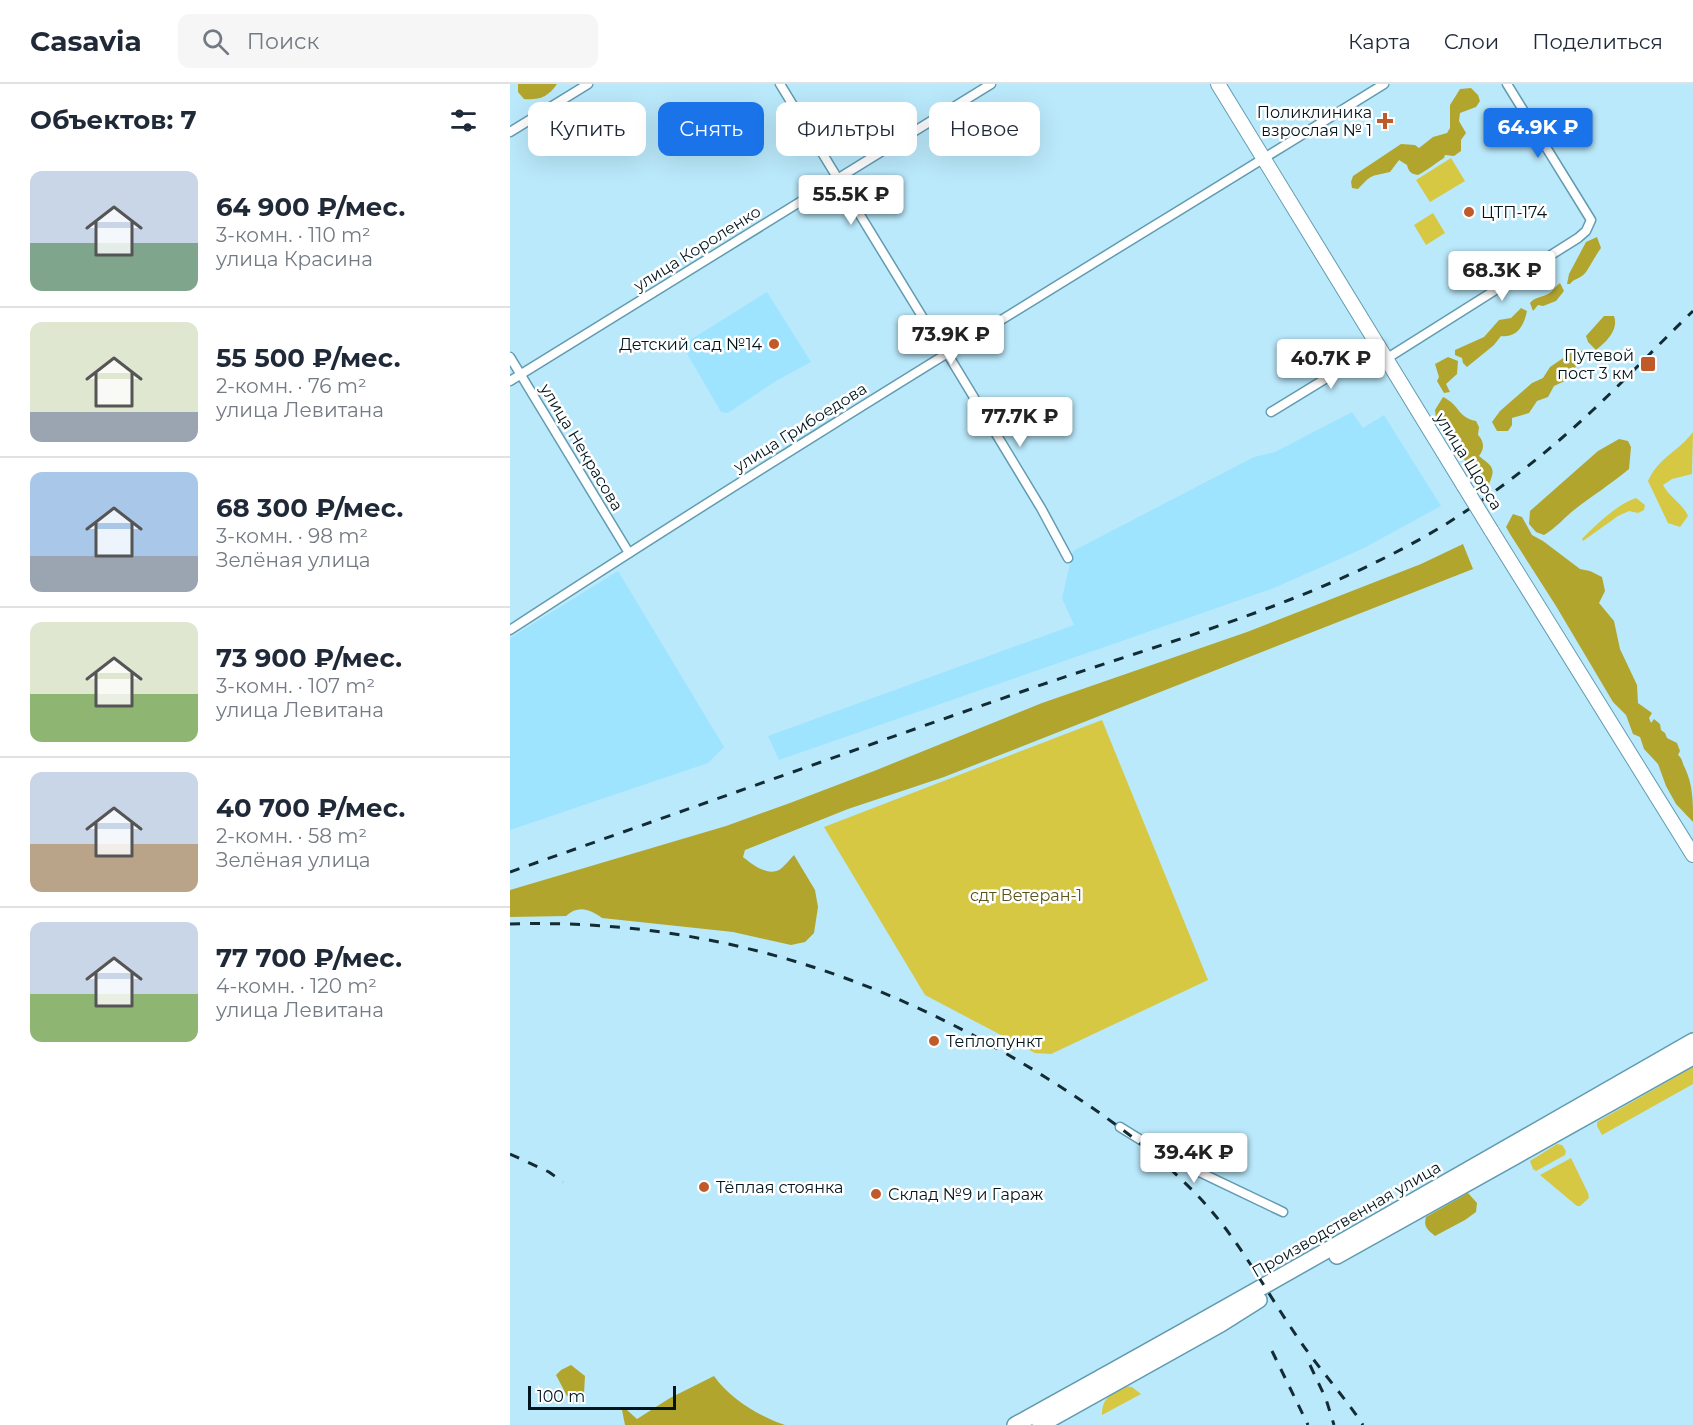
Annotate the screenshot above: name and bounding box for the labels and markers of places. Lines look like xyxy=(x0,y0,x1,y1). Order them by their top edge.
place label: Поликлиника взрослая № 1 xyxy=(1257,103,1372,140)
pin: 64.9K ₽ xyxy=(1483,108,1593,159)
marker: Поликлиника взрослая № 1 xyxy=(1376,112,1394,130)
pin: 55.5K ₽ xyxy=(796,175,906,226)
place label: ЦТП-174 xyxy=(1481,203,1547,222)
marker: ЦТП-174 xyxy=(1462,205,1476,219)
pin: 68.3K ₽ xyxy=(1447,251,1557,302)
pin: 73.9K ₽ xyxy=(896,315,1006,366)
place label: Детский сад №14 xyxy=(619,335,762,354)
marker: Детский сад №14 xyxy=(767,337,781,351)
pin: 40.7K ₽ xyxy=(1276,339,1386,390)
place label: Путевой пост 3 км xyxy=(1557,346,1634,383)
marker: Путевой пост 3 км xyxy=(1639,355,1657,373)
pin: 77.7K ₽ xyxy=(965,397,1075,448)
place label: Теплопункт xyxy=(946,1032,1043,1051)
marker: Теплопункт xyxy=(927,1034,941,1048)
pin: 39.4K ₽ xyxy=(1139,1133,1249,1184)
place label: Тёплая стоянка xyxy=(716,1178,843,1197)
marker: Тёплая стоянка xyxy=(697,1180,711,1194)
place label: Склад №9 и Гараж xyxy=(888,1185,1043,1204)
marker: Склад №9 и Гараж xyxy=(869,1187,883,1201)

